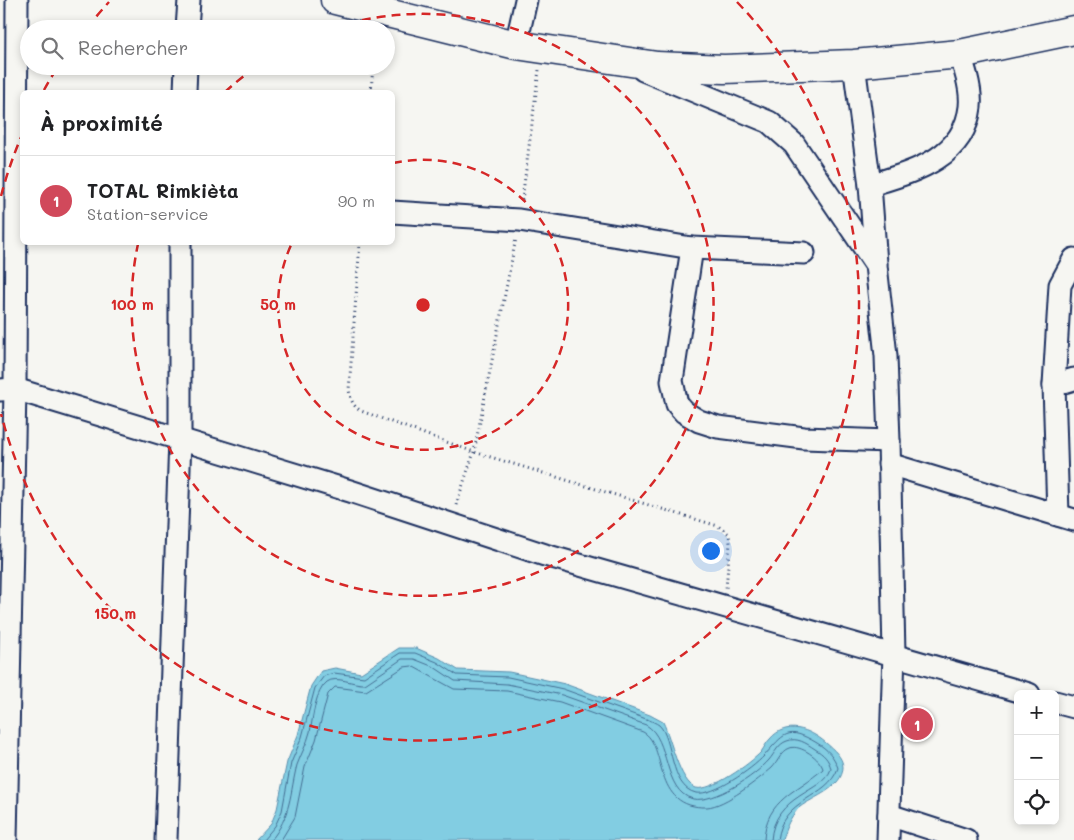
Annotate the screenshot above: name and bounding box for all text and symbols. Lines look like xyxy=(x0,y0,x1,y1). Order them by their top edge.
search box xyxy=(20,20,395,75)
icon: search xyxy=(38,34,66,62)
text: Rechercher xyxy=(78,35,188,60)
text: À proximité xyxy=(40,109,163,136)
text: TOTAL Rimkièta xyxy=(87,178,239,203)
text: 1 xyxy=(52,190,60,211)
text: 90 m xyxy=(338,190,375,211)
text: Station-service xyxy=(87,203,208,224)
text: 100 m xyxy=(110,294,154,314)
text: 50 m xyxy=(260,294,296,314)
centre of rings xyxy=(414,296,432,314)
your location xyxy=(698,538,724,564)
text: 150 m xyxy=(94,603,136,623)
map controls xyxy=(1014,690,1059,825)
button: + xyxy=(1014,690,1059,735)
pin: 1 xyxy=(901,705,933,743)
button: − xyxy=(1014,735,1059,780)
button: locate xyxy=(1014,780,1059,825)

